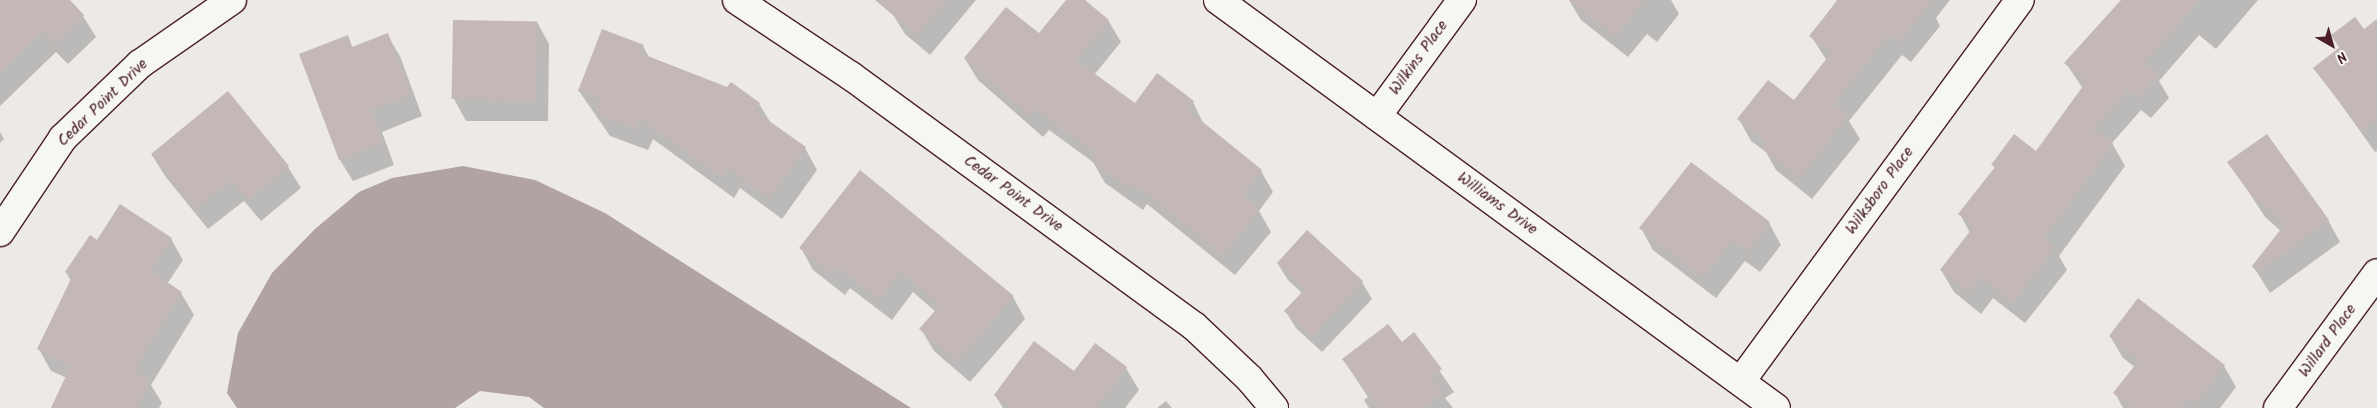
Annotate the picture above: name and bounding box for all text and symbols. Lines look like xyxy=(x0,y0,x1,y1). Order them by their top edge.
street label: Wilkins Place xyxy=(1385,17,1453,99)
north arrow xyxy=(2307,20,2357,70)
text: N xyxy=(2331,45,2351,68)
street label: Cedar Point Drive xyxy=(54,55,152,151)
street label: Wilksboro Place xyxy=(1842,143,1918,239)
street label: Cedar Point Drive xyxy=(960,151,1066,237)
street label: Williams Drive xyxy=(1453,168,1541,240)
street label: Willard Place xyxy=(2295,301,2361,381)

